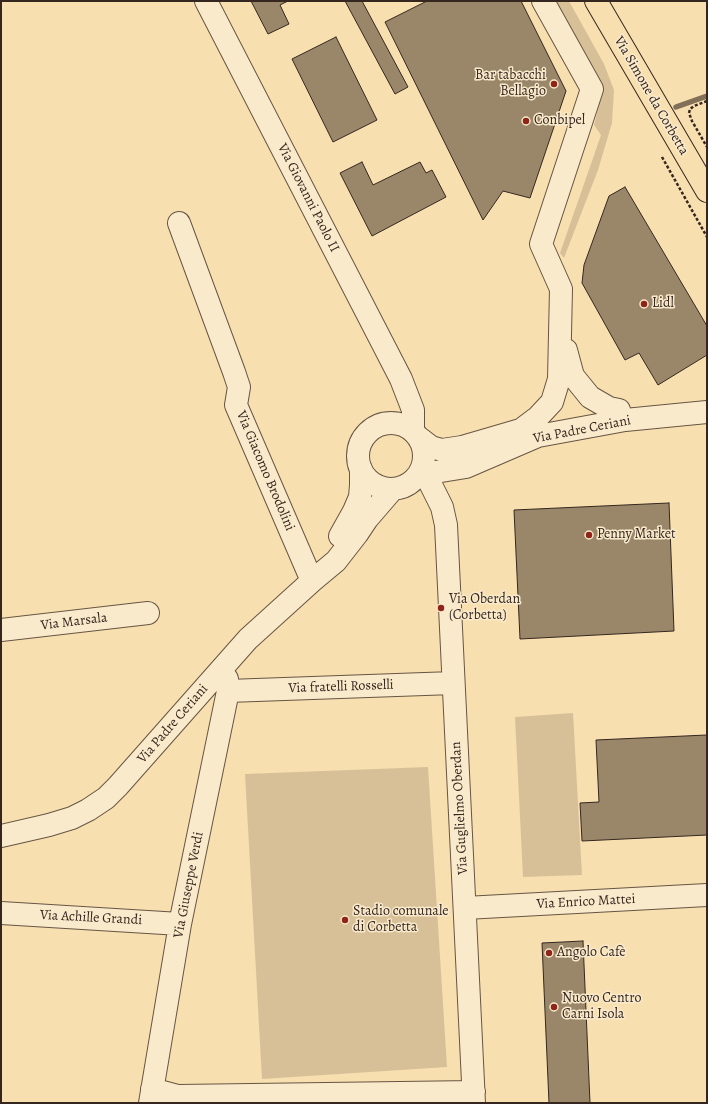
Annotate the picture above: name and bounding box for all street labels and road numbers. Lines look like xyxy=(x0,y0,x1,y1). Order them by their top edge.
street label: Via Simone da Corbetta xyxy=(610,34,692,158)
street label: Via Giovanni Paolo II xyxy=(273,141,343,255)
street label: Via Giacomo Brodolini xyxy=(232,408,298,534)
street label: Via Padre Ceriani xyxy=(532,412,632,448)
street label: Via Marsala xyxy=(40,610,108,634)
street label: Via fratelli Rosselli xyxy=(288,677,394,697)
street label: Via Padre Ceriani xyxy=(134,681,212,767)
street label: Via Guglielmo Oberdan xyxy=(448,741,472,875)
street label: Via Giuseppe Verdi xyxy=(170,830,208,940)
street label: Via Enrico Mattei xyxy=(536,891,636,913)
street label: Via Achille Grandi xyxy=(39,907,143,929)

